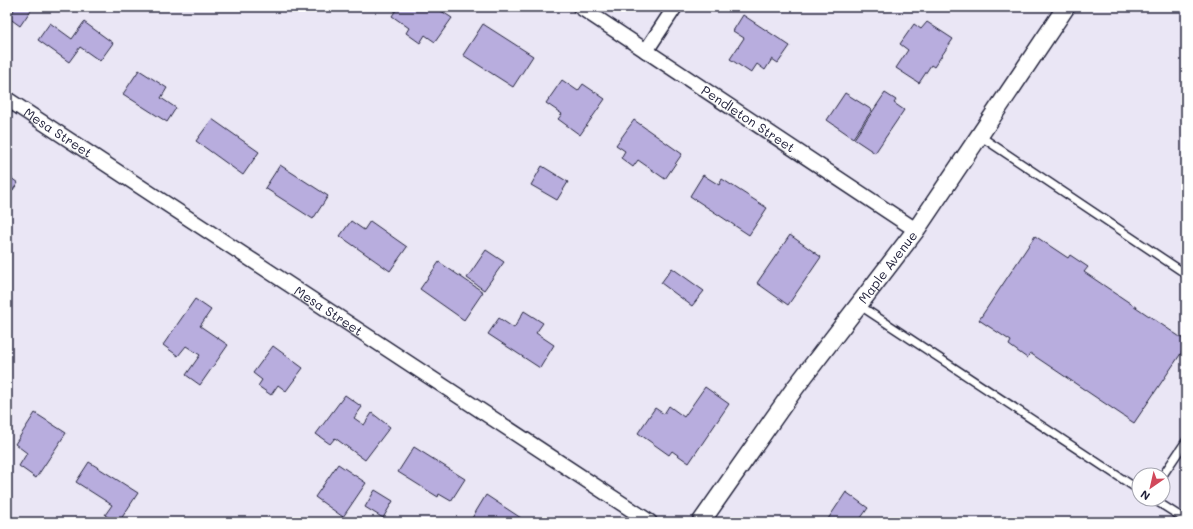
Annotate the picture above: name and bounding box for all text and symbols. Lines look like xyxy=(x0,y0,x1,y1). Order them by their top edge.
street label: Pendleton Street xyxy=(698,81,799,156)
street label: Mesa Street xyxy=(21,103,96,161)
street label: Maple Avenue xyxy=(854,227,920,306)
street label: Mesa Street xyxy=(291,282,367,339)
north arrow xyxy=(1131,467,1171,507)
text: N xyxy=(1137,487,1153,504)

